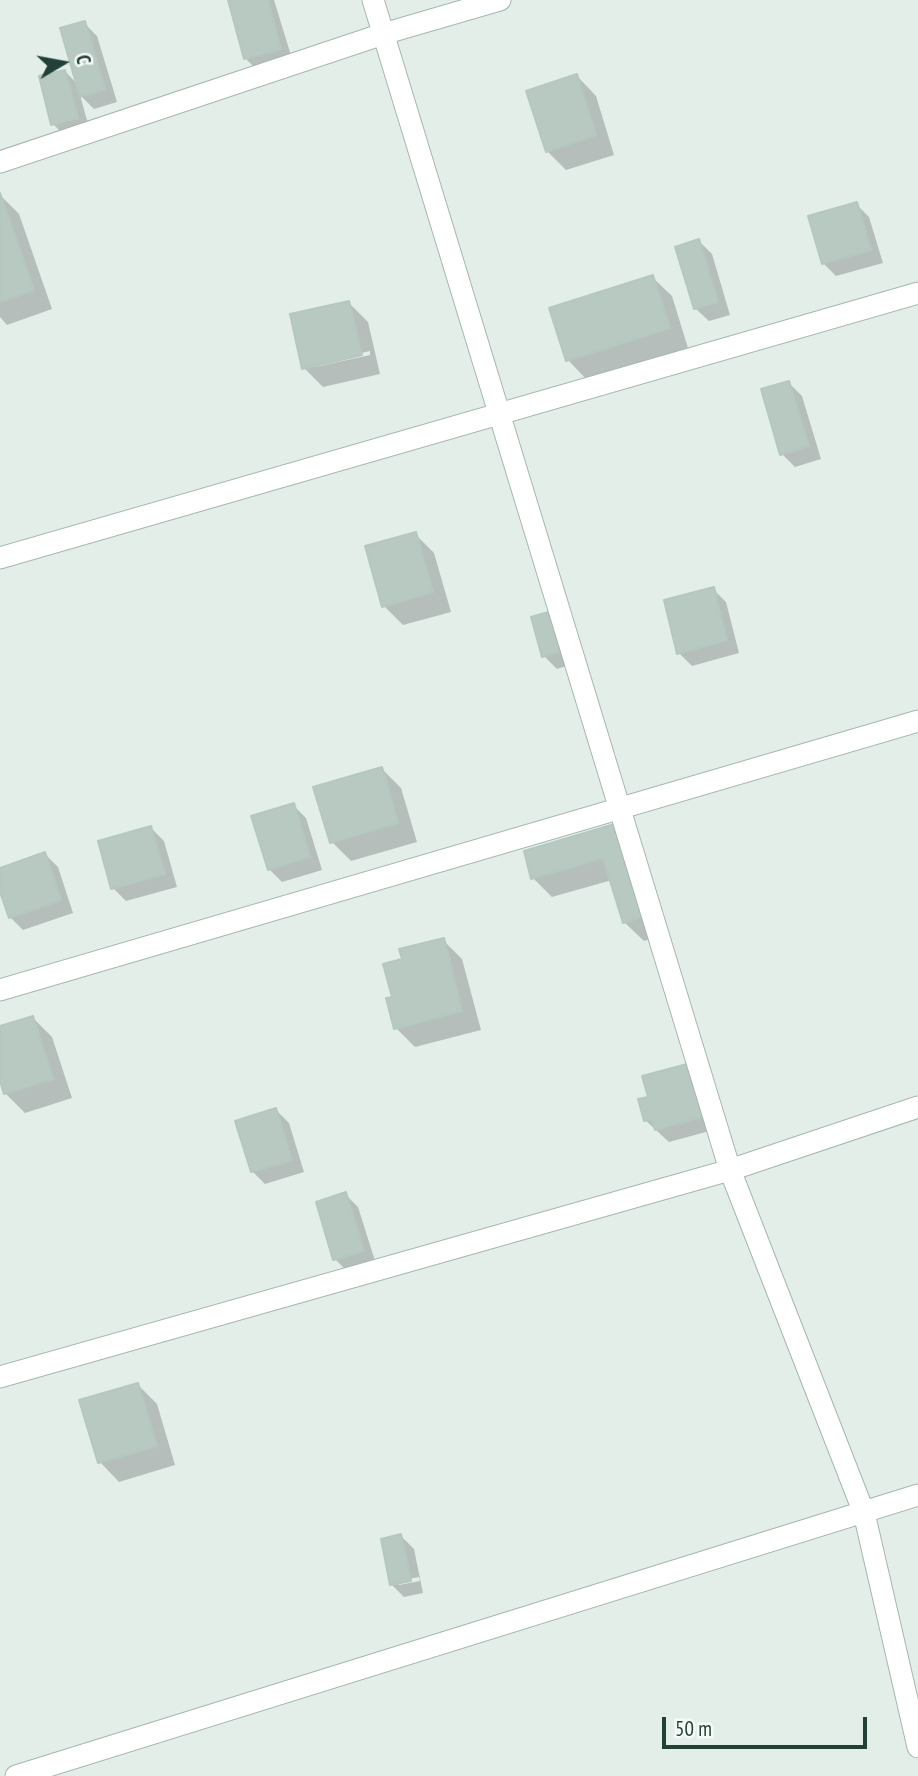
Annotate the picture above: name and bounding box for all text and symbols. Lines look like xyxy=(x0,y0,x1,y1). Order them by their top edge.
north arrow xyxy=(28,28,98,98)
text: С xyxy=(71,53,96,66)
scale bar xyxy=(666,1702,871,1746)
text: 50 m xyxy=(675,1715,712,1742)

